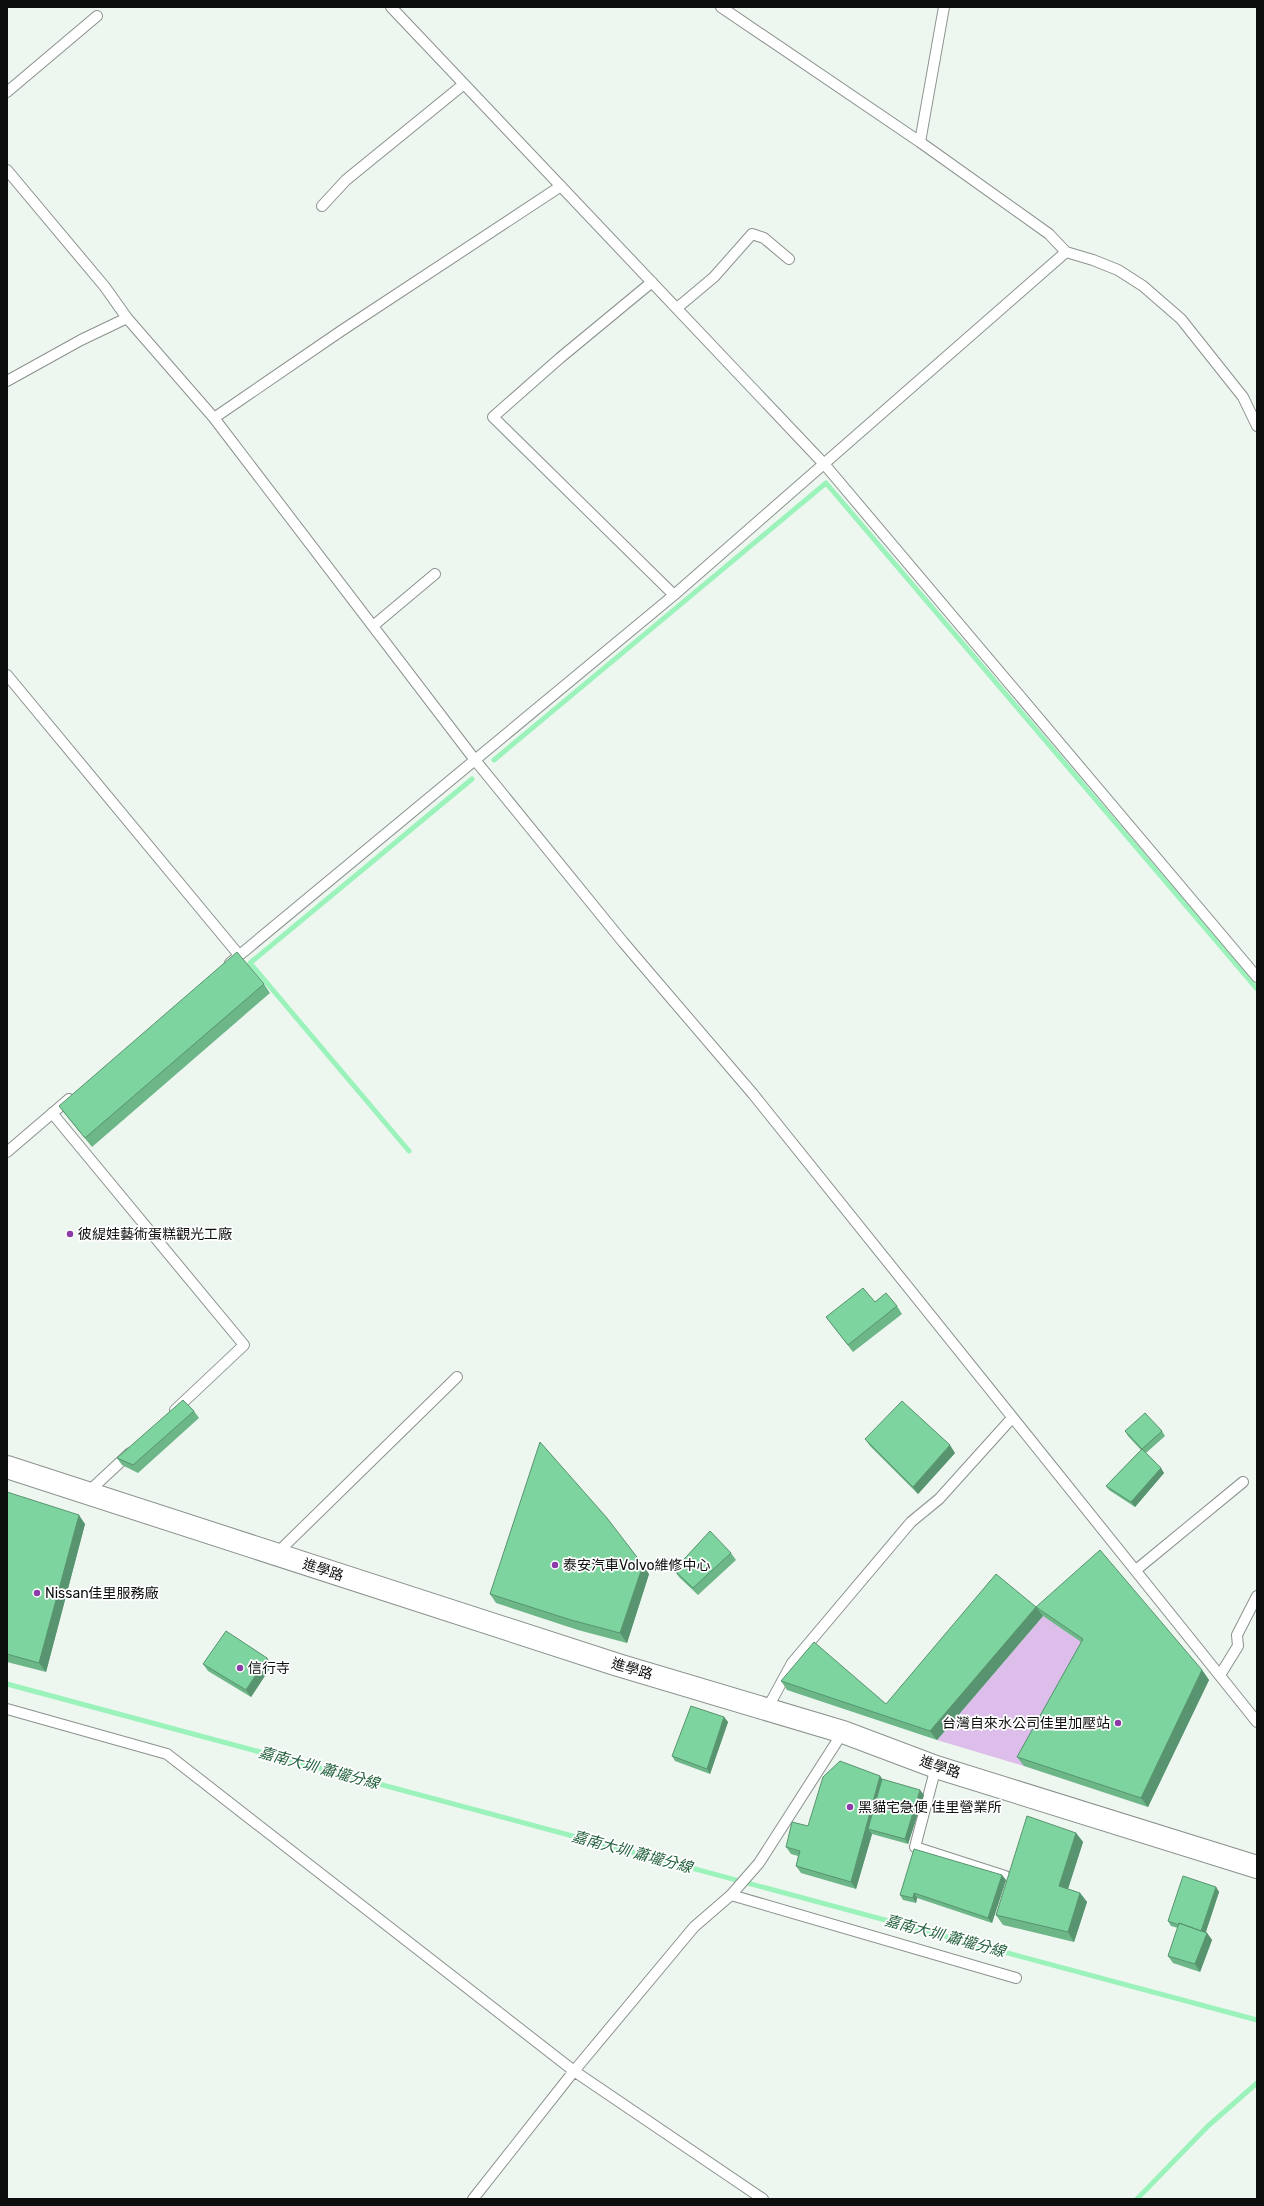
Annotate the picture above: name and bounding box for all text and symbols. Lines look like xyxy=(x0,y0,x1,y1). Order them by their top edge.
place label: 彼緹娃藝術蛋糕觀光工廠 xyxy=(78,1226,232,1243)
marker: 彼緹娃藝術蛋糕觀光工廠 xyxy=(65,1229,75,1239)
street label: 進學路 xyxy=(300,1555,346,1585)
place label: 泰安汽車Volvo維修中心 xyxy=(563,1557,710,1574)
marker: 泰安汽車Volvo維修中心 xyxy=(550,1560,560,1570)
place label: Nissan佳里服務廠 xyxy=(45,1585,159,1602)
marker: Nissan佳里服務廠 xyxy=(32,1588,42,1598)
street label: 進學路 xyxy=(609,1655,655,1683)
place label: 信行寺 xyxy=(248,1660,290,1677)
marker: 信行寺 xyxy=(235,1663,245,1673)
place label: 台灣自來水公司佳里加壓站 xyxy=(942,1715,1110,1732)
marker: 台灣自來水公司佳里加壓站 xyxy=(1113,1718,1123,1728)
water label: 嘉南大圳 蕭壠分線 xyxy=(257,1743,383,1793)
street label: 進學路 xyxy=(917,1752,963,1782)
place label: 黑貓宅急便 佳里營業所 xyxy=(858,1799,1001,1816)
marker: 黑貓宅急便 佳里營業所 xyxy=(845,1802,855,1812)
water label: 嘉南大圳 蕭壠分線 xyxy=(570,1827,696,1877)
water label: 嘉南大圳 蕭壠分線 xyxy=(883,1911,1009,1961)

